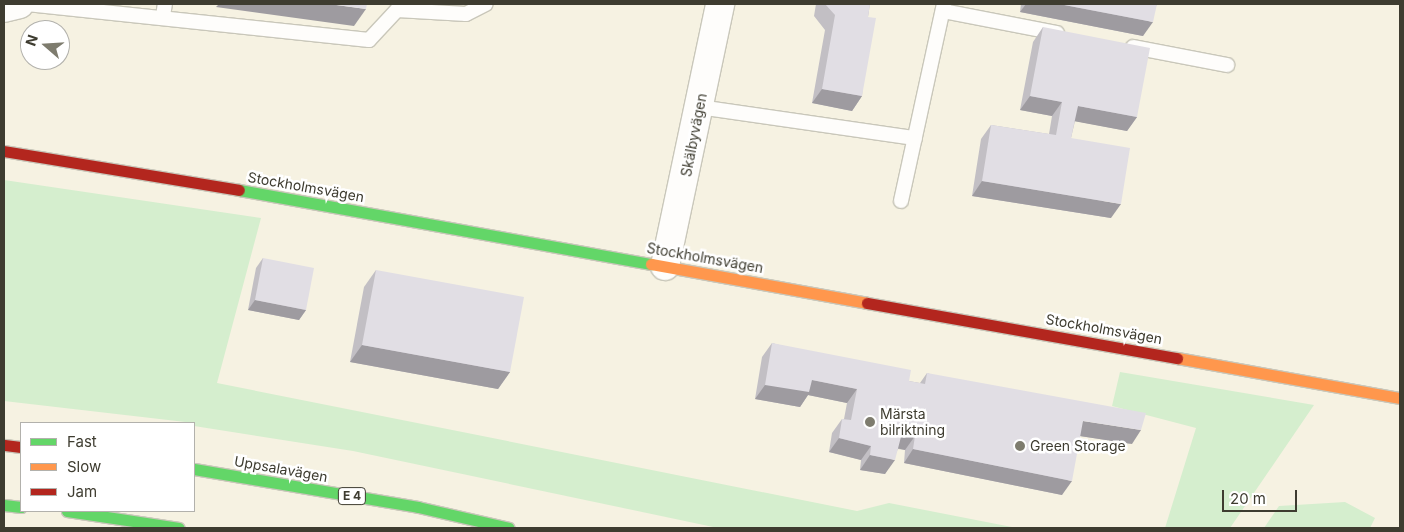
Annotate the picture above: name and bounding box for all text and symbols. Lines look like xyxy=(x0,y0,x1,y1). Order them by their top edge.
north arrow xyxy=(20,20,70,70)
text: N xyxy=(22,32,41,48)
street label: Skälbyvägen xyxy=(678,92,710,178)
street label: Stockholmsvägen xyxy=(246,168,366,206)
street label: Stockholmsvägen xyxy=(645,239,765,277)
street label: Stockholmsvägen xyxy=(1044,310,1164,348)
place label: Märsta bilriktning xyxy=(880,406,945,438)
marker: Märsta bilriktning xyxy=(864,416,876,428)
legend xyxy=(20,422,195,512)
text: Fast xyxy=(67,432,97,451)
place label: Green Storage xyxy=(1030,438,1126,454)
marker: Green Storage xyxy=(1014,440,1026,452)
street label: Uppsalavägen xyxy=(233,453,329,485)
text: Slow xyxy=(67,457,101,476)
scale bar xyxy=(1224,480,1299,512)
text: Jam xyxy=(67,482,97,501)
road number: E 4 xyxy=(337,486,367,506)
text: 20 m xyxy=(1230,489,1266,508)

